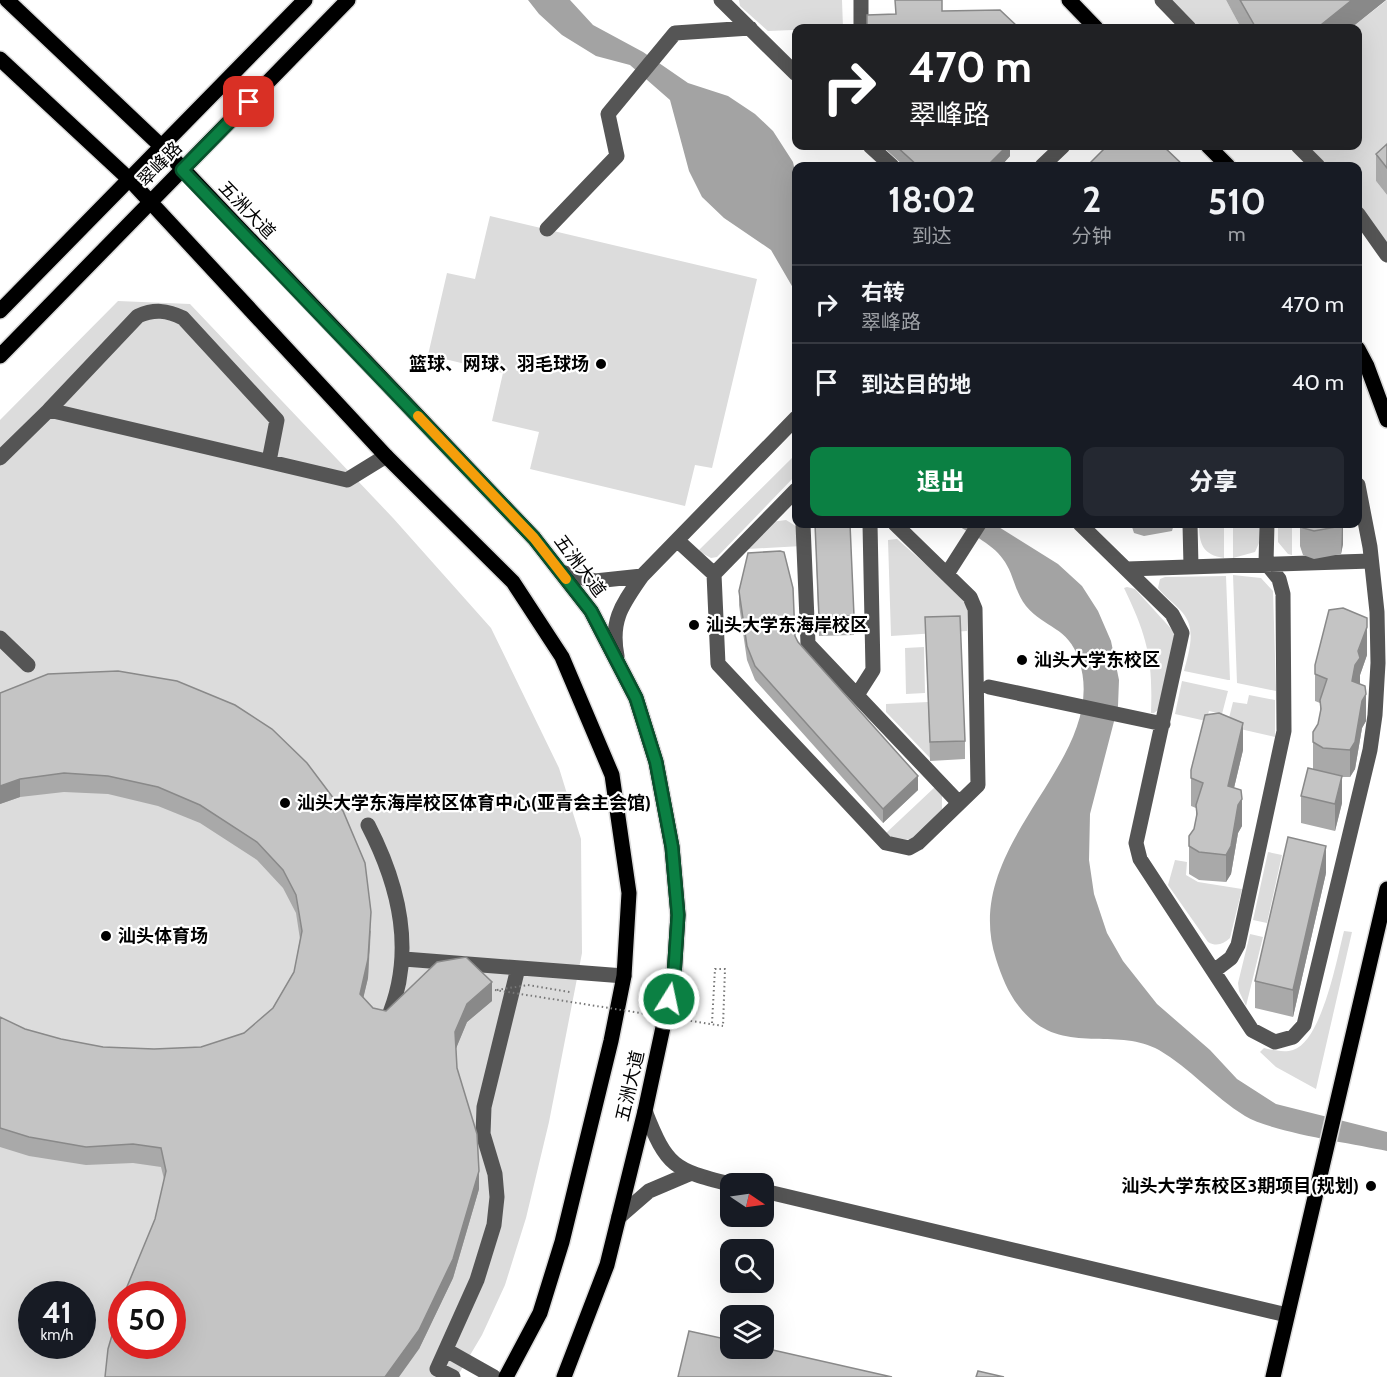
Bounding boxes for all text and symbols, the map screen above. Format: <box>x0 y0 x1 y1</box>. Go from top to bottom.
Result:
text: 470 m <box>909 41 1032 93</box>
icon: right <box>810 48 888 126</box>
pin <box>223 76 274 127</box>
icon: arrive <box>232 85 265 118</box>
text: 翠峰路 <box>909 98 990 131</box>
street label: 翠峰路 <box>133 137 187 191</box>
street label: 五洲大道 <box>214 176 280 244</box>
text: 18:02 <box>888 177 976 221</box>
text: 2 <box>1082 177 1101 221</box>
text: 510 <box>1208 179 1266 223</box>
text: m <box>1228 222 1246 246</box>
text: 到达 <box>912 224 952 248</box>
text: 分钟 <box>1072 224 1112 248</box>
text: 右转 <box>861 279 905 306</box>
icon: right <box>810 288 843 321</box>
text: 470 m <box>1281 291 1344 318</box>
text: 翠峰路 <box>861 310 921 334</box>
place label: 篮球、网球、羽毛球场 <box>409 353 589 375</box>
marker: 篮球、网球、羽毛球场 <box>594 357 608 371</box>
icon: arrive <box>810 366 843 399</box>
text: 40 m <box>1292 369 1344 396</box>
text: 到达目的地 <box>861 371 971 398</box>
button: 退出 <box>810 447 1071 516</box>
button: 分享 <box>1083 447 1344 516</box>
street label: 五洲大道 <box>550 531 610 601</box>
place label: 汕头大学东海岸校区 <box>706 614 868 636</box>
marker: 汕头大学东海岸校区 <box>687 618 701 632</box>
place label: 汕头大学东校区 <box>1034 649 1160 671</box>
marker: 汕头大学东校区 <box>1015 653 1029 667</box>
place label: 汕头大学东海岸校区体育中心(亚青会主会馆) <box>297 792 651 814</box>
marker: 汕头大学东海岸校区体育中心(亚青会主会馆) <box>278 796 292 810</box>
place label: 汕头体育场 <box>118 925 208 947</box>
marker: 汕头体育场 <box>99 929 113 943</box>
position arrow <box>637 967 701 1031</box>
street label: 五洲大道 <box>611 1048 649 1124</box>
north arrow <box>720 1173 774 1227</box>
map controls <box>720 1173 774 1359</box>
place label: 汕头大学东校区3期项目(规划) <box>1121 1175 1359 1197</box>
marker: 汕头大学东校区3期项目(规划) <box>1364 1179 1378 1193</box>
button: search <box>720 1239 774 1293</box>
speed limit sign: 50 <box>108 1281 186 1359</box>
text: 41 <box>42 1294 72 1331</box>
button: layers <box>720 1305 774 1359</box>
text: km/h <box>41 1326 73 1344</box>

